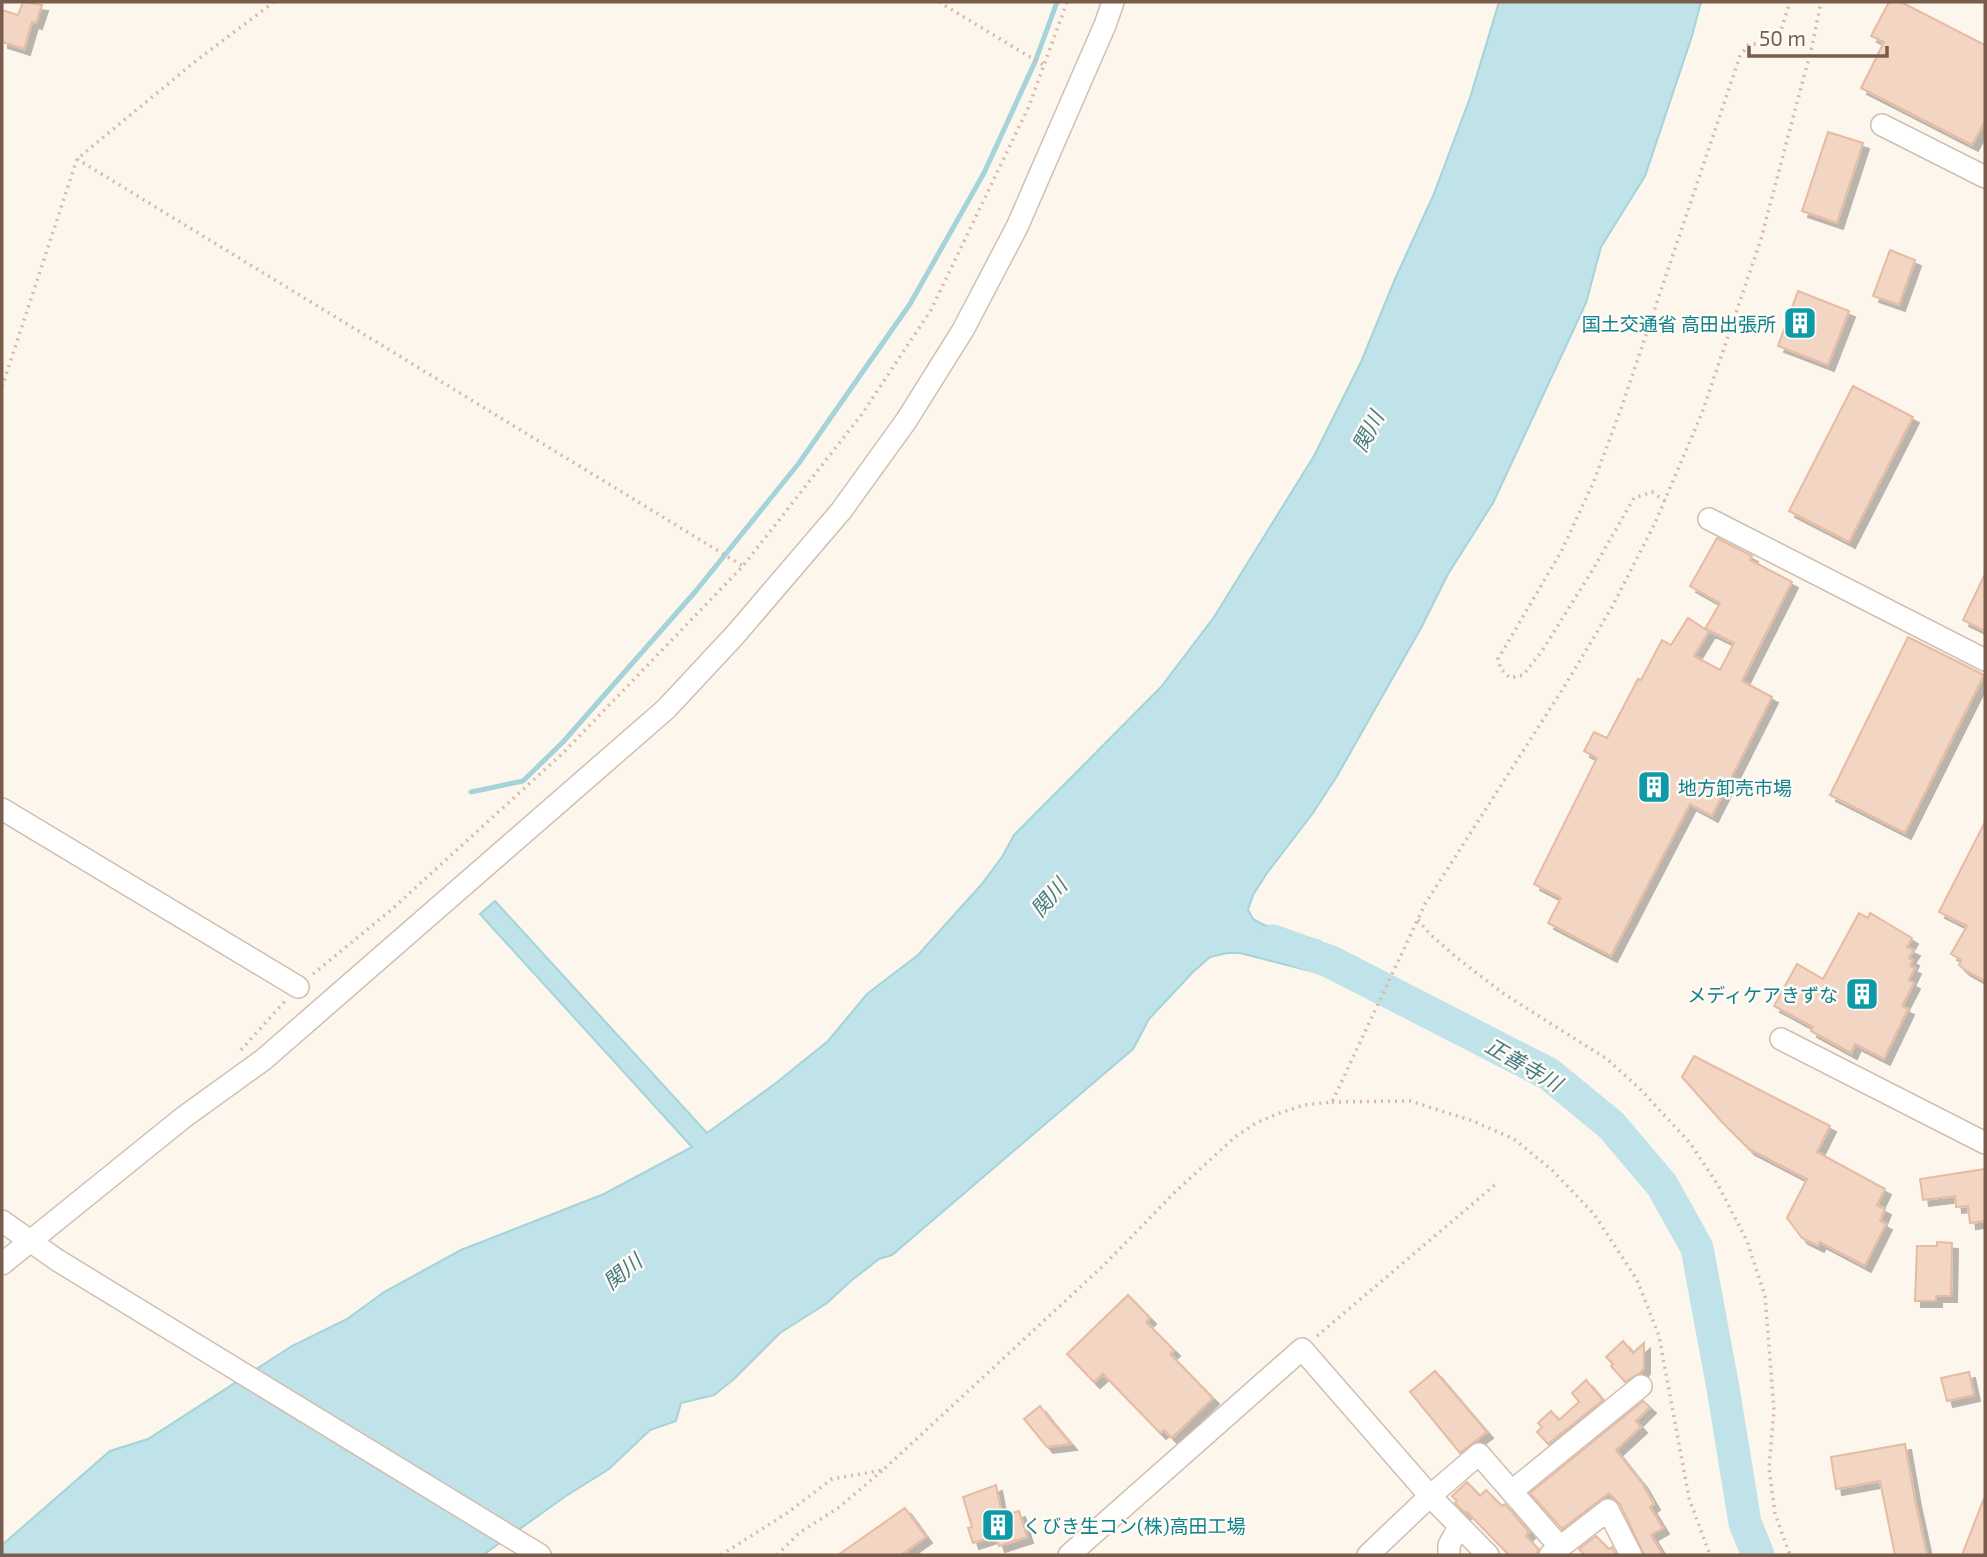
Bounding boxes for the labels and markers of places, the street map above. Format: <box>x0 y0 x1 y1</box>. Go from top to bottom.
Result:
building icon: 国土交通省 高田出張所 <box>1781 304 1819 342</box>
place label: 国土交通省 高田出張所 <box>1582 312 1776 335</box>
building icon: 地方卸売市場 <box>1635 768 1673 806</box>
place label: 地方卸売市場 <box>1678 776 1792 799</box>
building icon: メディケアきずな <box>1843 975 1881 1013</box>
place label: メディケアきずな <box>1687 983 1838 1006</box>
building icon: くびき生コン(株)高田工場 <box>979 1506 1017 1544</box>
place label: くびき生コン(株)高田工場 <box>1023 1514 1246 1537</box>

